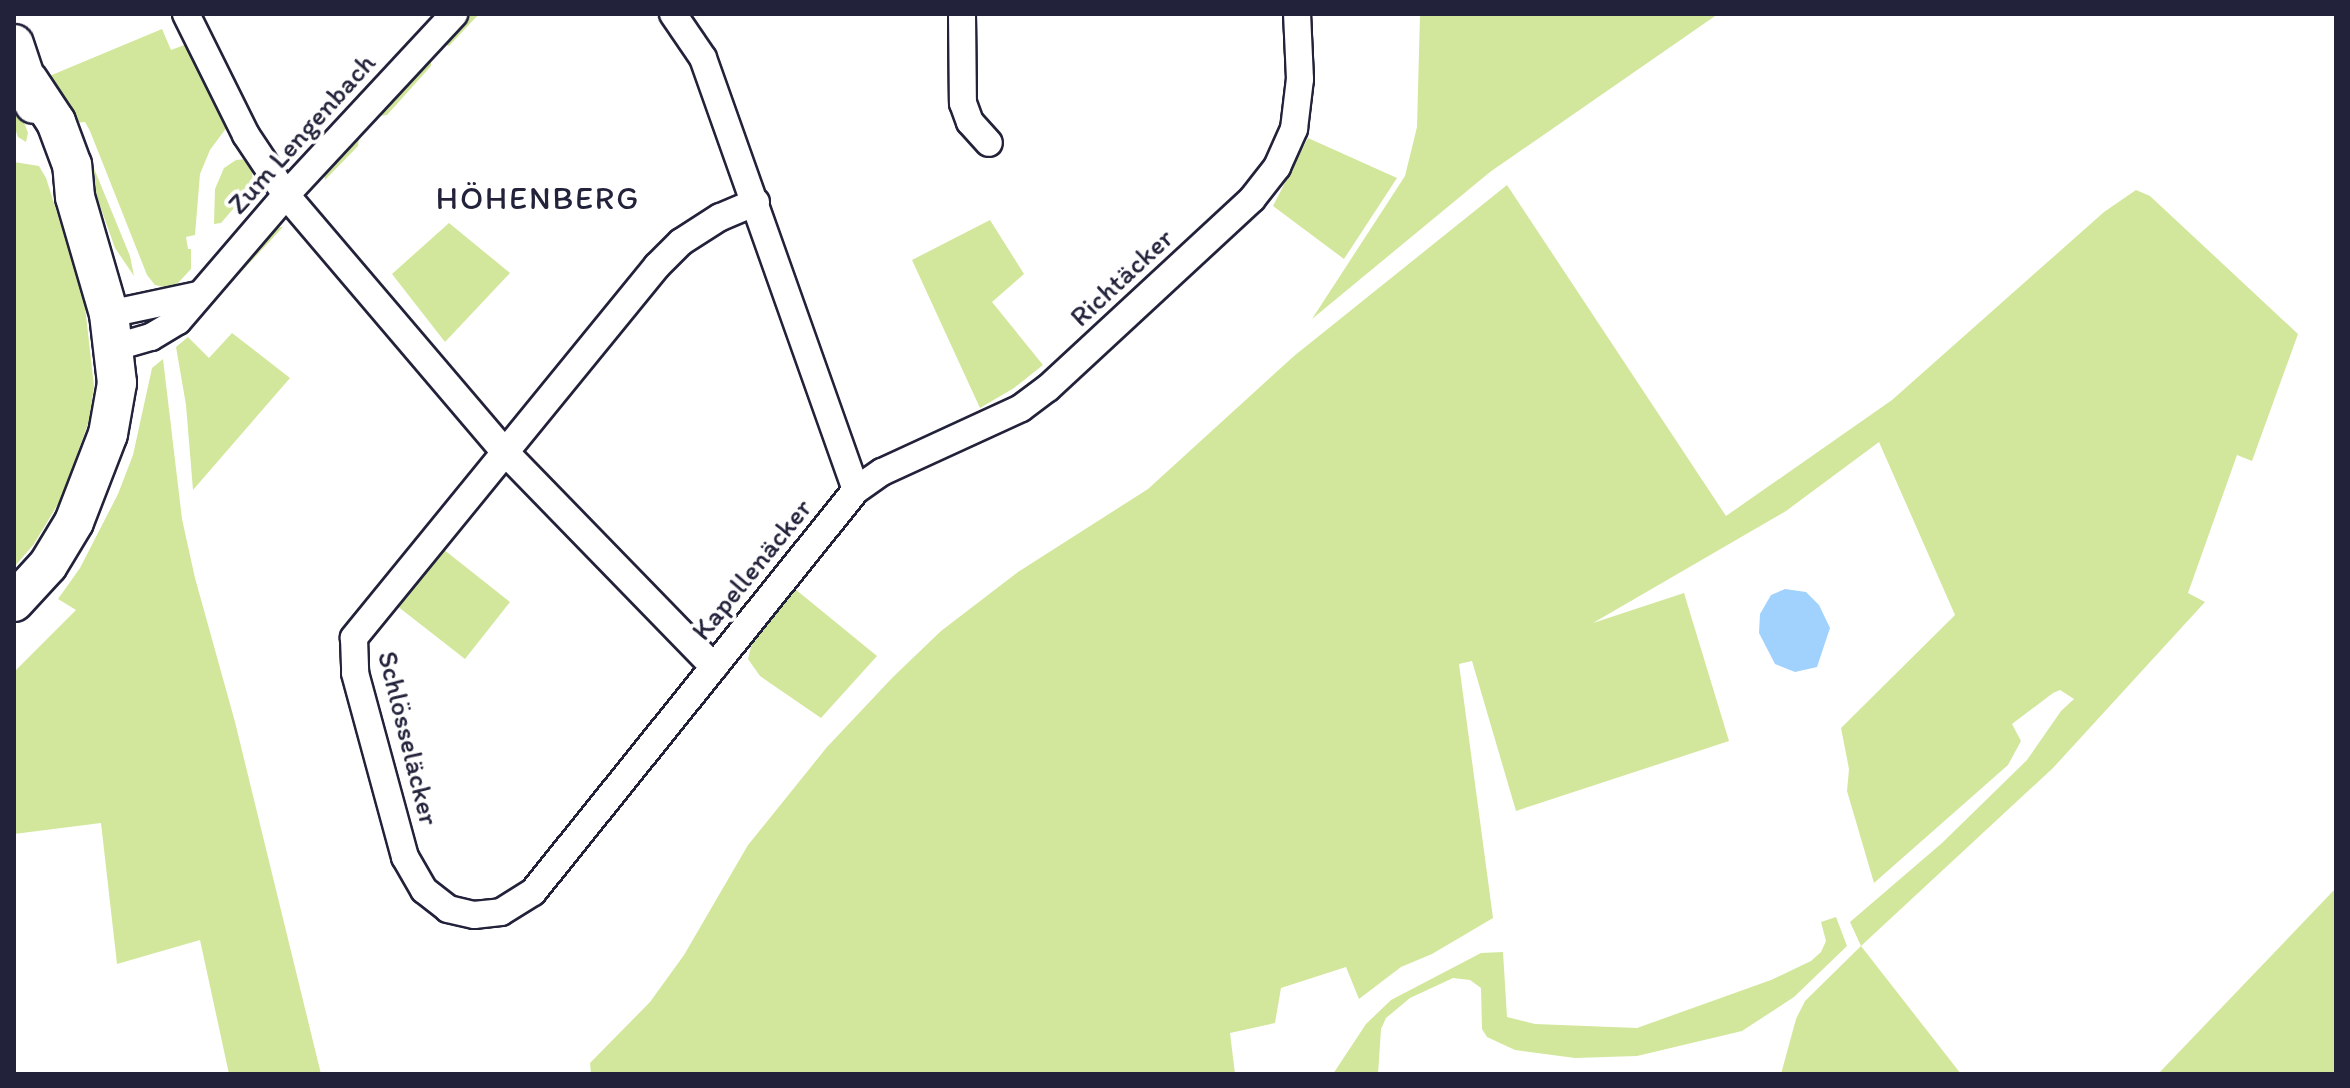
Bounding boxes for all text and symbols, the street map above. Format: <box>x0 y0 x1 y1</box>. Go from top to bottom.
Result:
street label: Zum Lengenbach <box>220 46 382 220</box>
district label: HÖHENBERG <box>435 179 641 217</box>
street label: Richtäcker <box>1063 221 1179 333</box>
street label: Kapellenäcker <box>684 492 818 646</box>
street label: Schlösseläcker <box>371 648 447 828</box>

